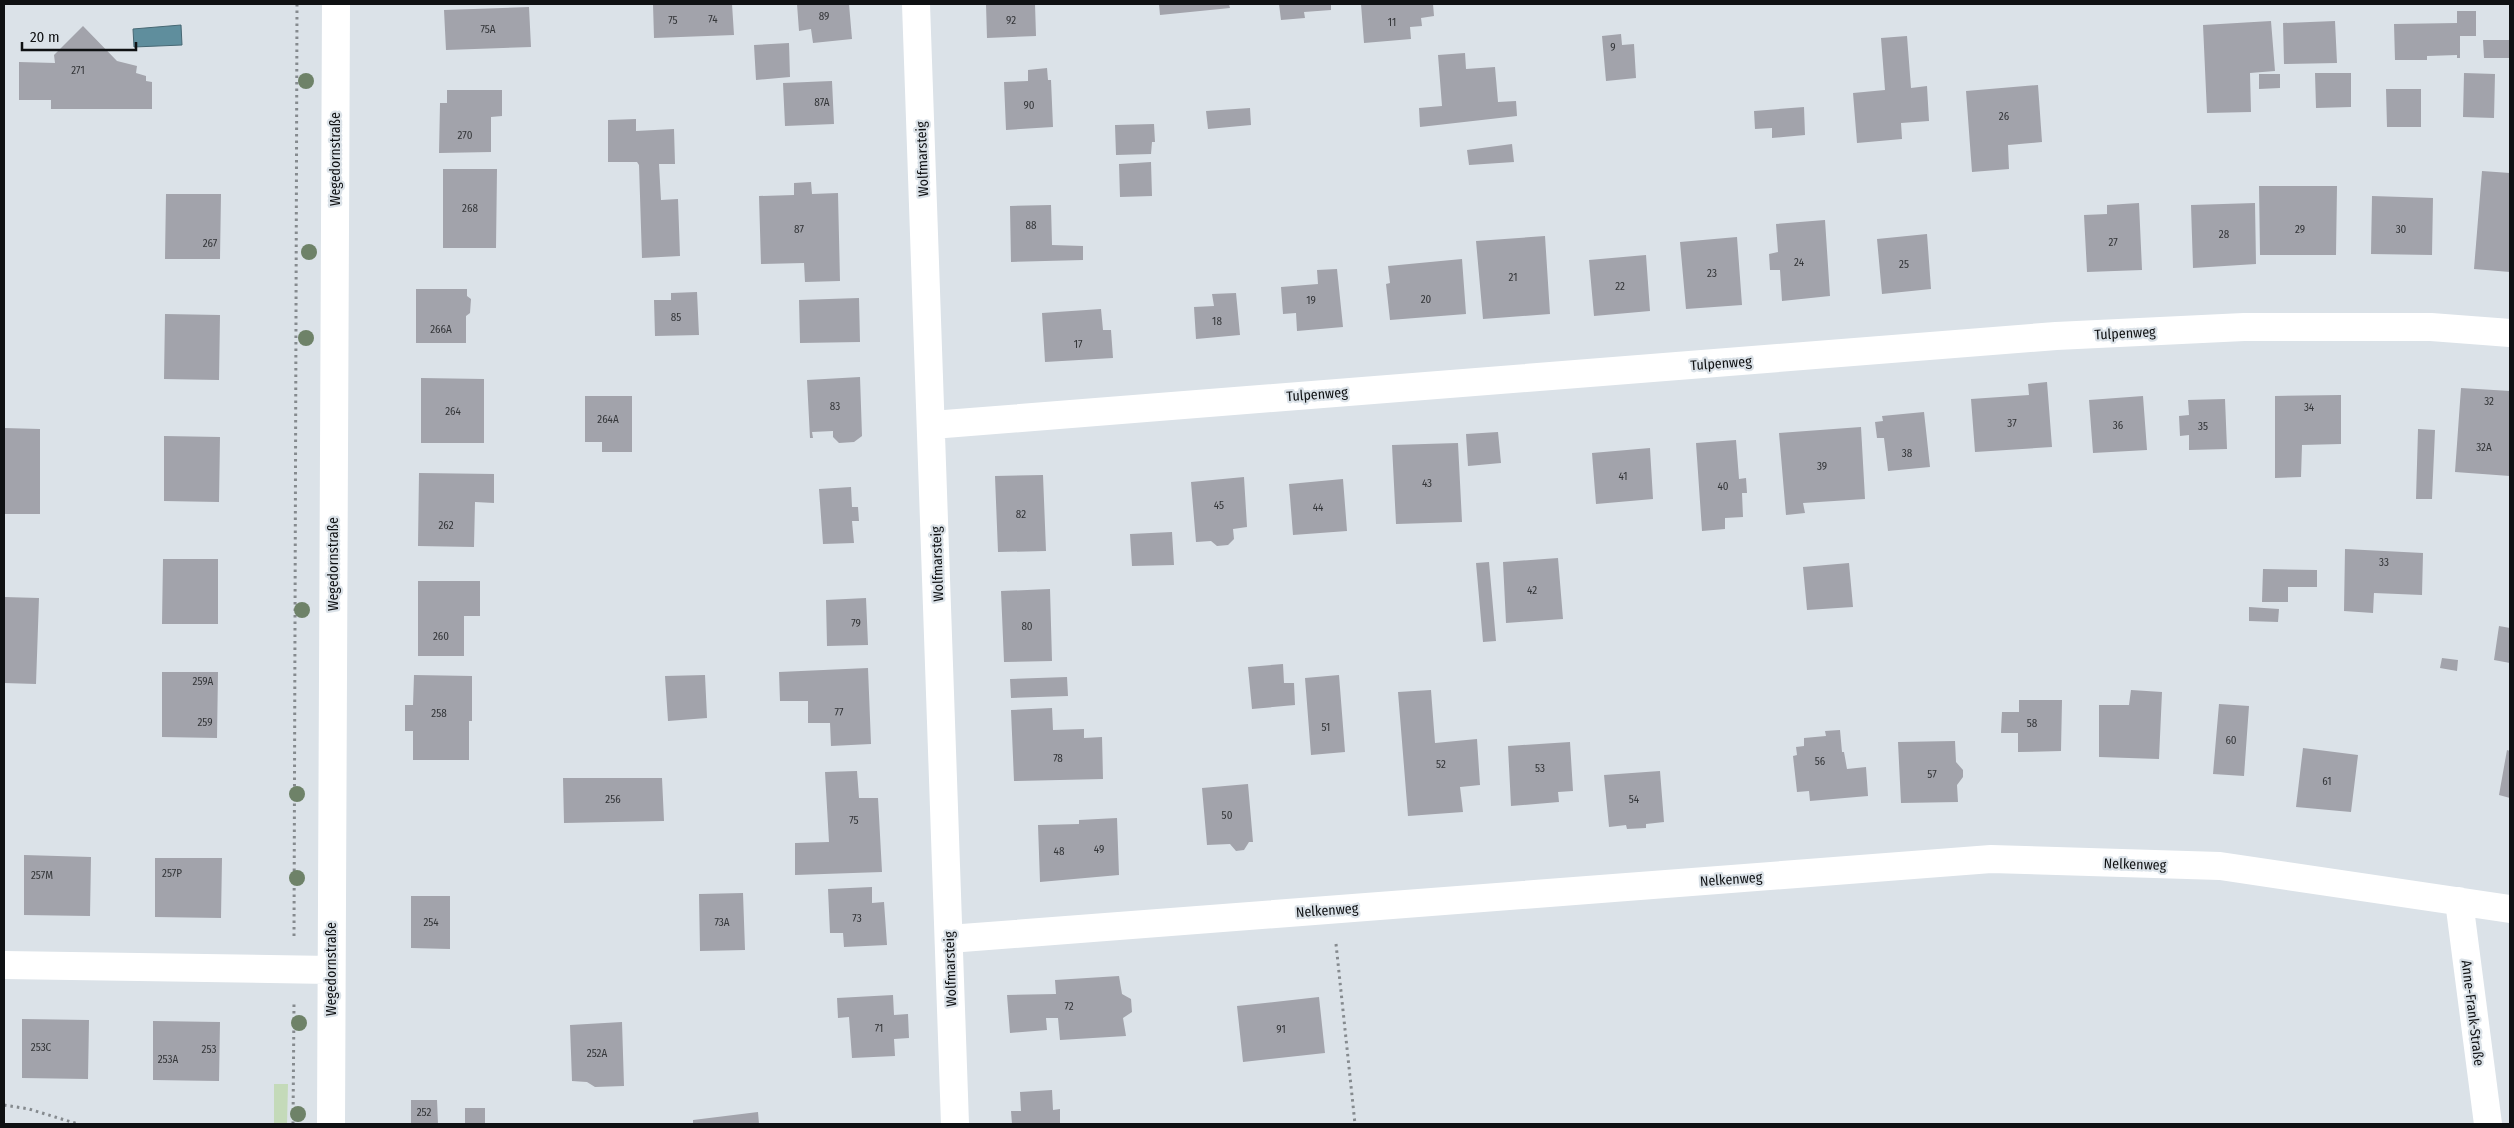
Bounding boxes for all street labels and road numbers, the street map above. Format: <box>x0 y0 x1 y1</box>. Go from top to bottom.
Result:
street label: Wegedornstraße <box>327 112 344 206</box>
street label: Wolfmarsteig <box>913 121 932 197</box>
street label: Tulpenweg <box>2094 323 2157 344</box>
street label: Tulpenweg <box>1690 353 1753 374</box>
street label: Tulpenweg <box>1286 384 1349 405</box>
street label: Wegedornstraße <box>325 517 342 611</box>
street label: Wolfmarsteig <box>928 526 947 602</box>
street label: Nelkenweg <box>2103 855 2167 874</box>
street label: Nelkenweg <box>1699 869 1763 890</box>
street label: Nelkenweg <box>1295 900 1359 921</box>
street label: Wegedornstraße <box>323 922 340 1016</box>
street label: Wolfmarsteig <box>941 931 960 1007</box>
street label: Anne-Frank-Straße <box>2458 959 2487 1067</box>

